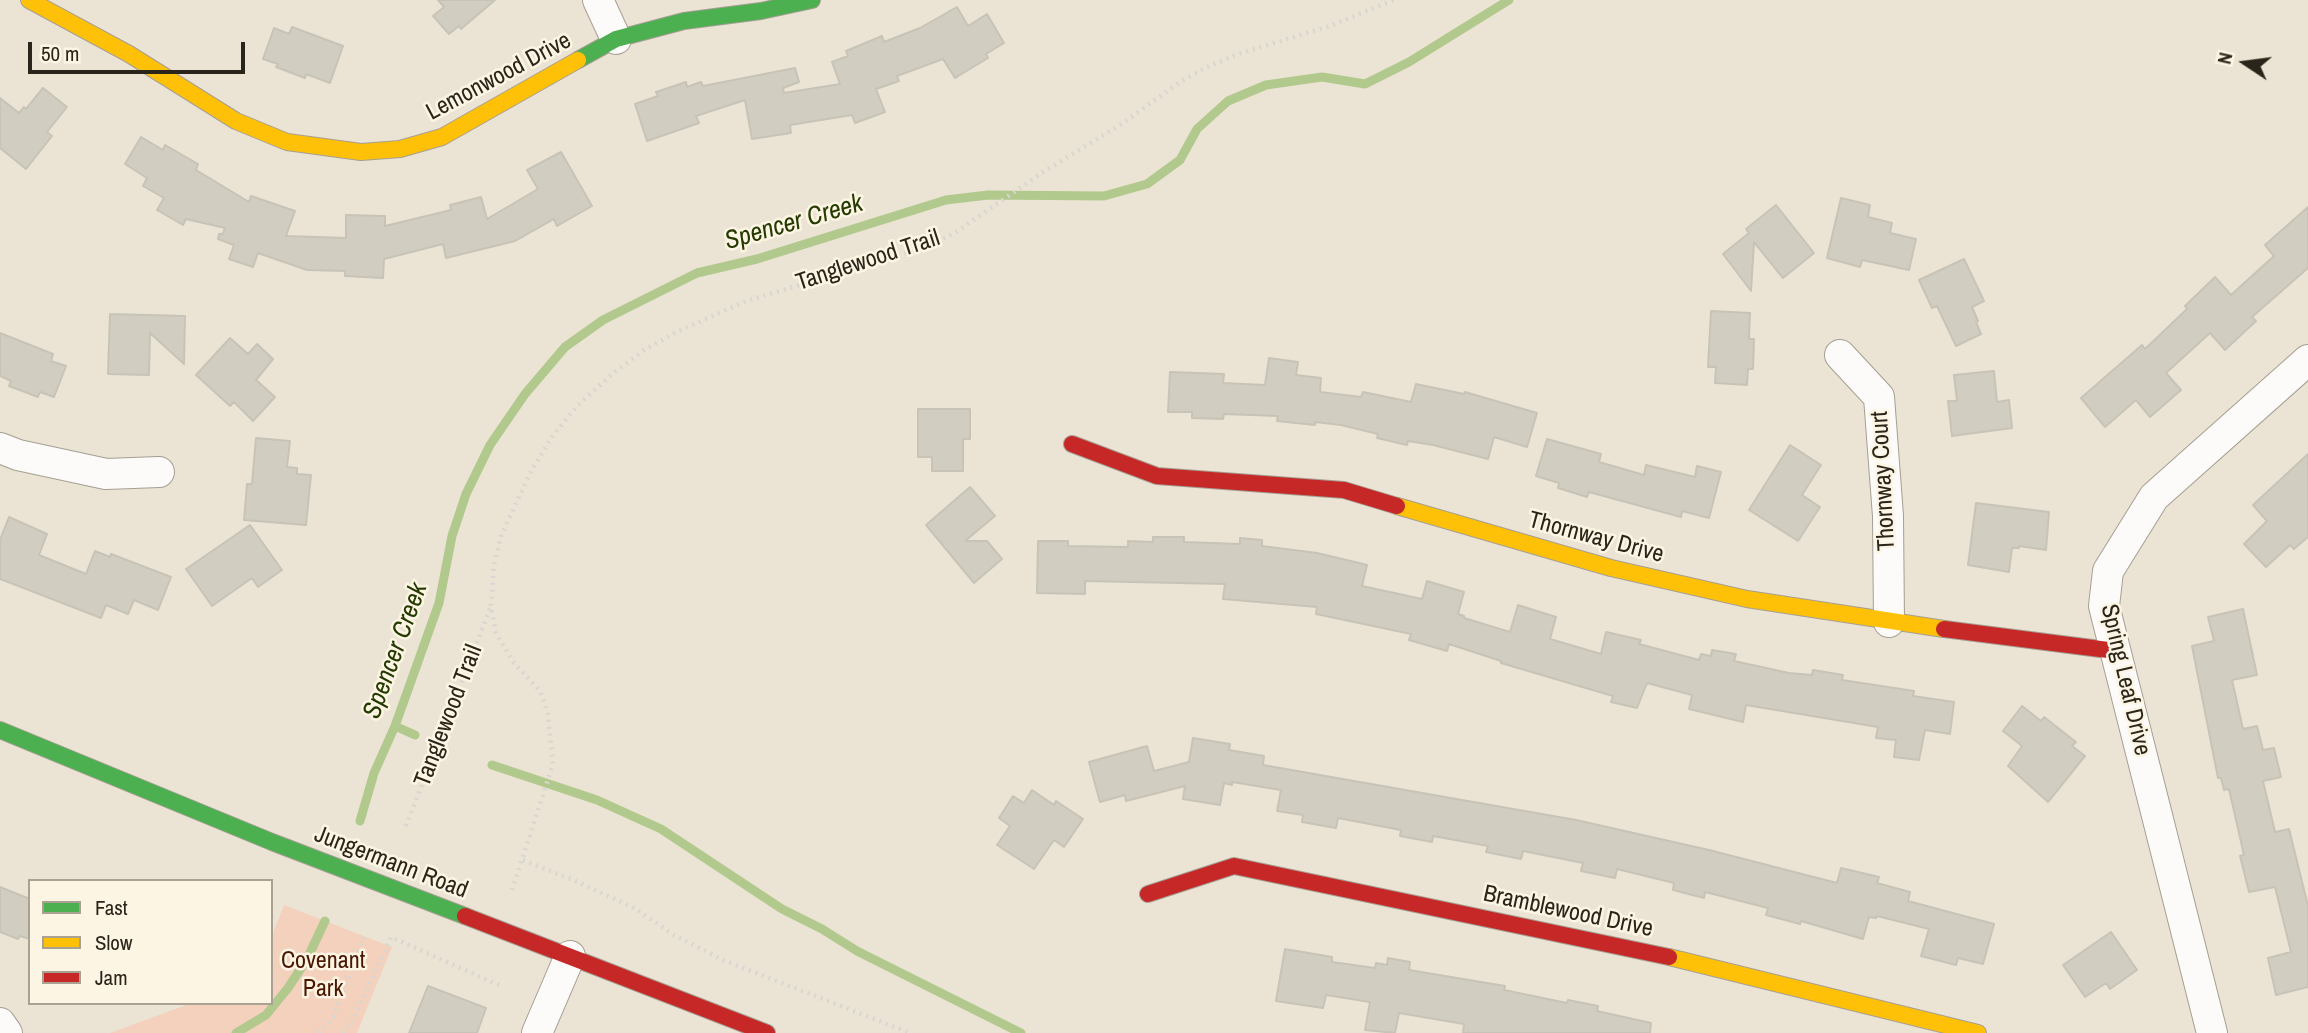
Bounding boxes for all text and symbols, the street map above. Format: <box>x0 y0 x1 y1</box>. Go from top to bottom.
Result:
street label: Lemonwood Drive <box>422 27 576 127</box>
scale bar <box>32 28 248 72</box>
north arrow <box>2210 28 2280 98</box>
text: 50 m <box>41 39 79 68</box>
text: N <box>2211 50 2238 67</box>
water label: Spencer Creek <box>721 188 867 258</box>
street label: Tanglewood Trail <box>792 224 944 298</box>
street label: Thornway Court <box>1866 410 1902 552</box>
street label: Thornway Drive <box>1525 506 1667 570</box>
water label: Spencer Creek <box>357 579 435 723</box>
street label: Spring Leaf Drive <box>2094 602 2156 758</box>
street label: Tanglewood Trail <box>409 641 489 791</box>
street label: Jungermann Road <box>310 821 472 905</box>
legend <box>28 879 273 1005</box>
street label: Bramblewood Drive <box>1480 880 1656 944</box>
text: Fast <box>95 893 128 922</box>
text: Slow <box>95 928 132 957</box>
park label: Covenant Park <box>281 948 365 1004</box>
text: Jam <box>95 963 128 992</box>

